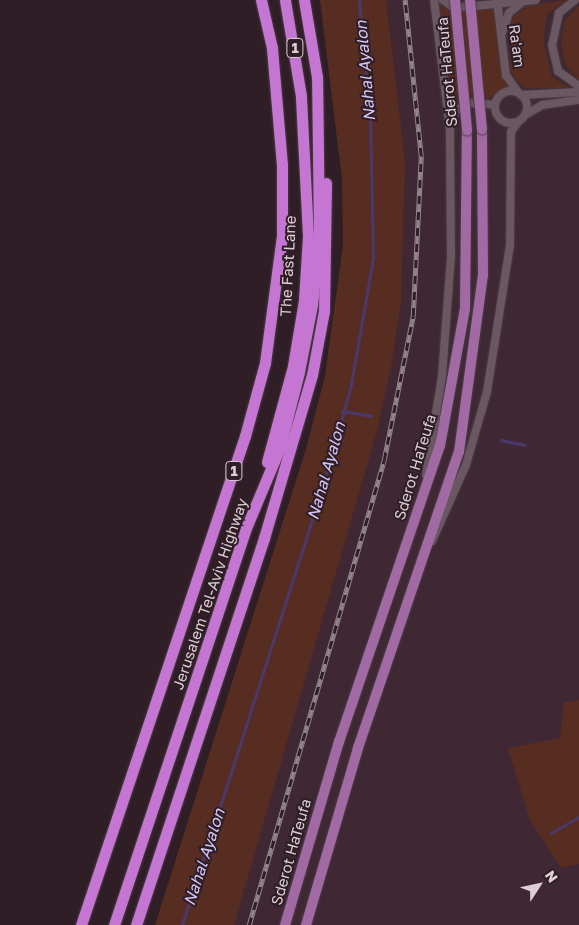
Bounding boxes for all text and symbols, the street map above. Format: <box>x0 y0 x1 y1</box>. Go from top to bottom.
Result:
street label: Sderot HaTeufa <box>433 16 461 128</box>
water label: Nahal Ayalon <box>351 20 379 122</box>
street label: Ra'am <box>505 23 529 69</box>
road number: 1 <box>286 36 304 59</box>
street label: The Fast Lane <box>276 215 300 317</box>
street label: Sderot HaTeufa <box>390 412 440 522</box>
water label: Nahal Ayalon <box>303 420 349 522</box>
road number: 1 <box>225 460 243 482</box>
street label: Jerusalem Tel-Aviv Highway <box>169 496 251 692</box>
street label: Sderot HaTeufa <box>267 797 315 907</box>
water label: Nahal Ayalon <box>179 806 229 908</box>
north arrow <box>514 860 564 910</box>
text: N <box>542 867 562 885</box>

